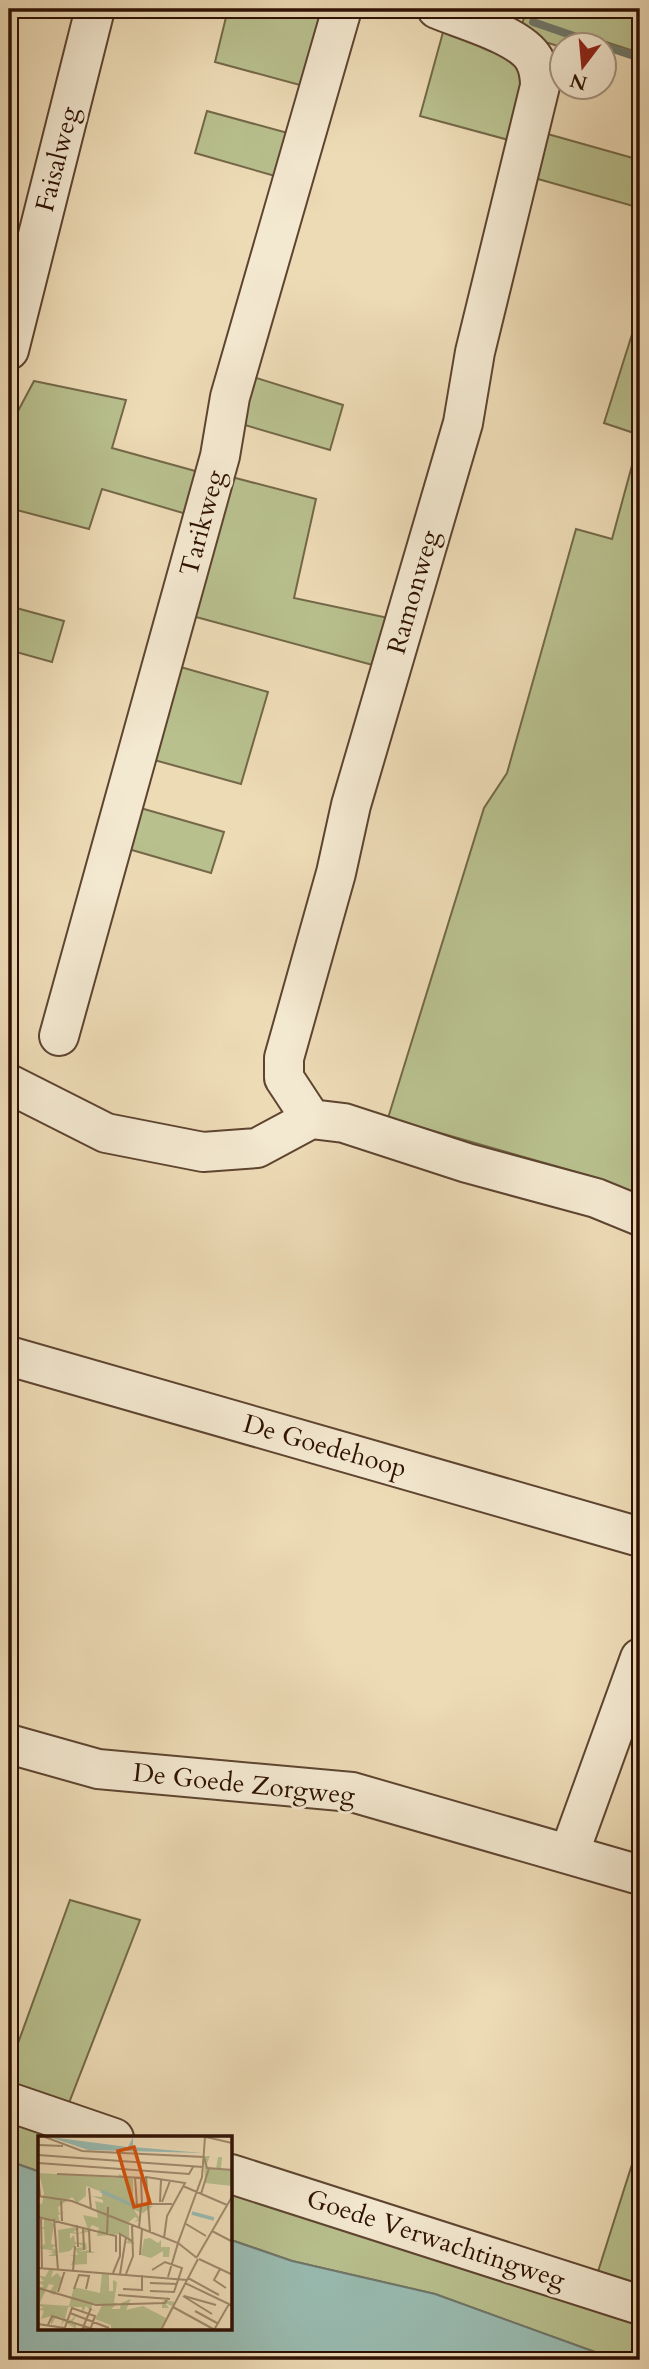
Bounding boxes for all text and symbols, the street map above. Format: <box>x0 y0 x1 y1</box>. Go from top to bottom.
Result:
north arrow <box>548 32 618 102</box>
text: N <box>567 66 590 96</box>
street label: Faisalweg <box>27 102 87 215</box>
street label: Tarikweg <box>171 466 233 580</box>
street label: Ramonweg <box>379 526 447 658</box>
street label: De Goedehoop <box>239 1406 411 1486</box>
street label: De Goede Zorgweg <box>131 1755 357 1813</box>
inset map <box>38 2136 233 2330</box>
street label: Goede Verwachtingweg <box>302 2181 570 2297</box>

